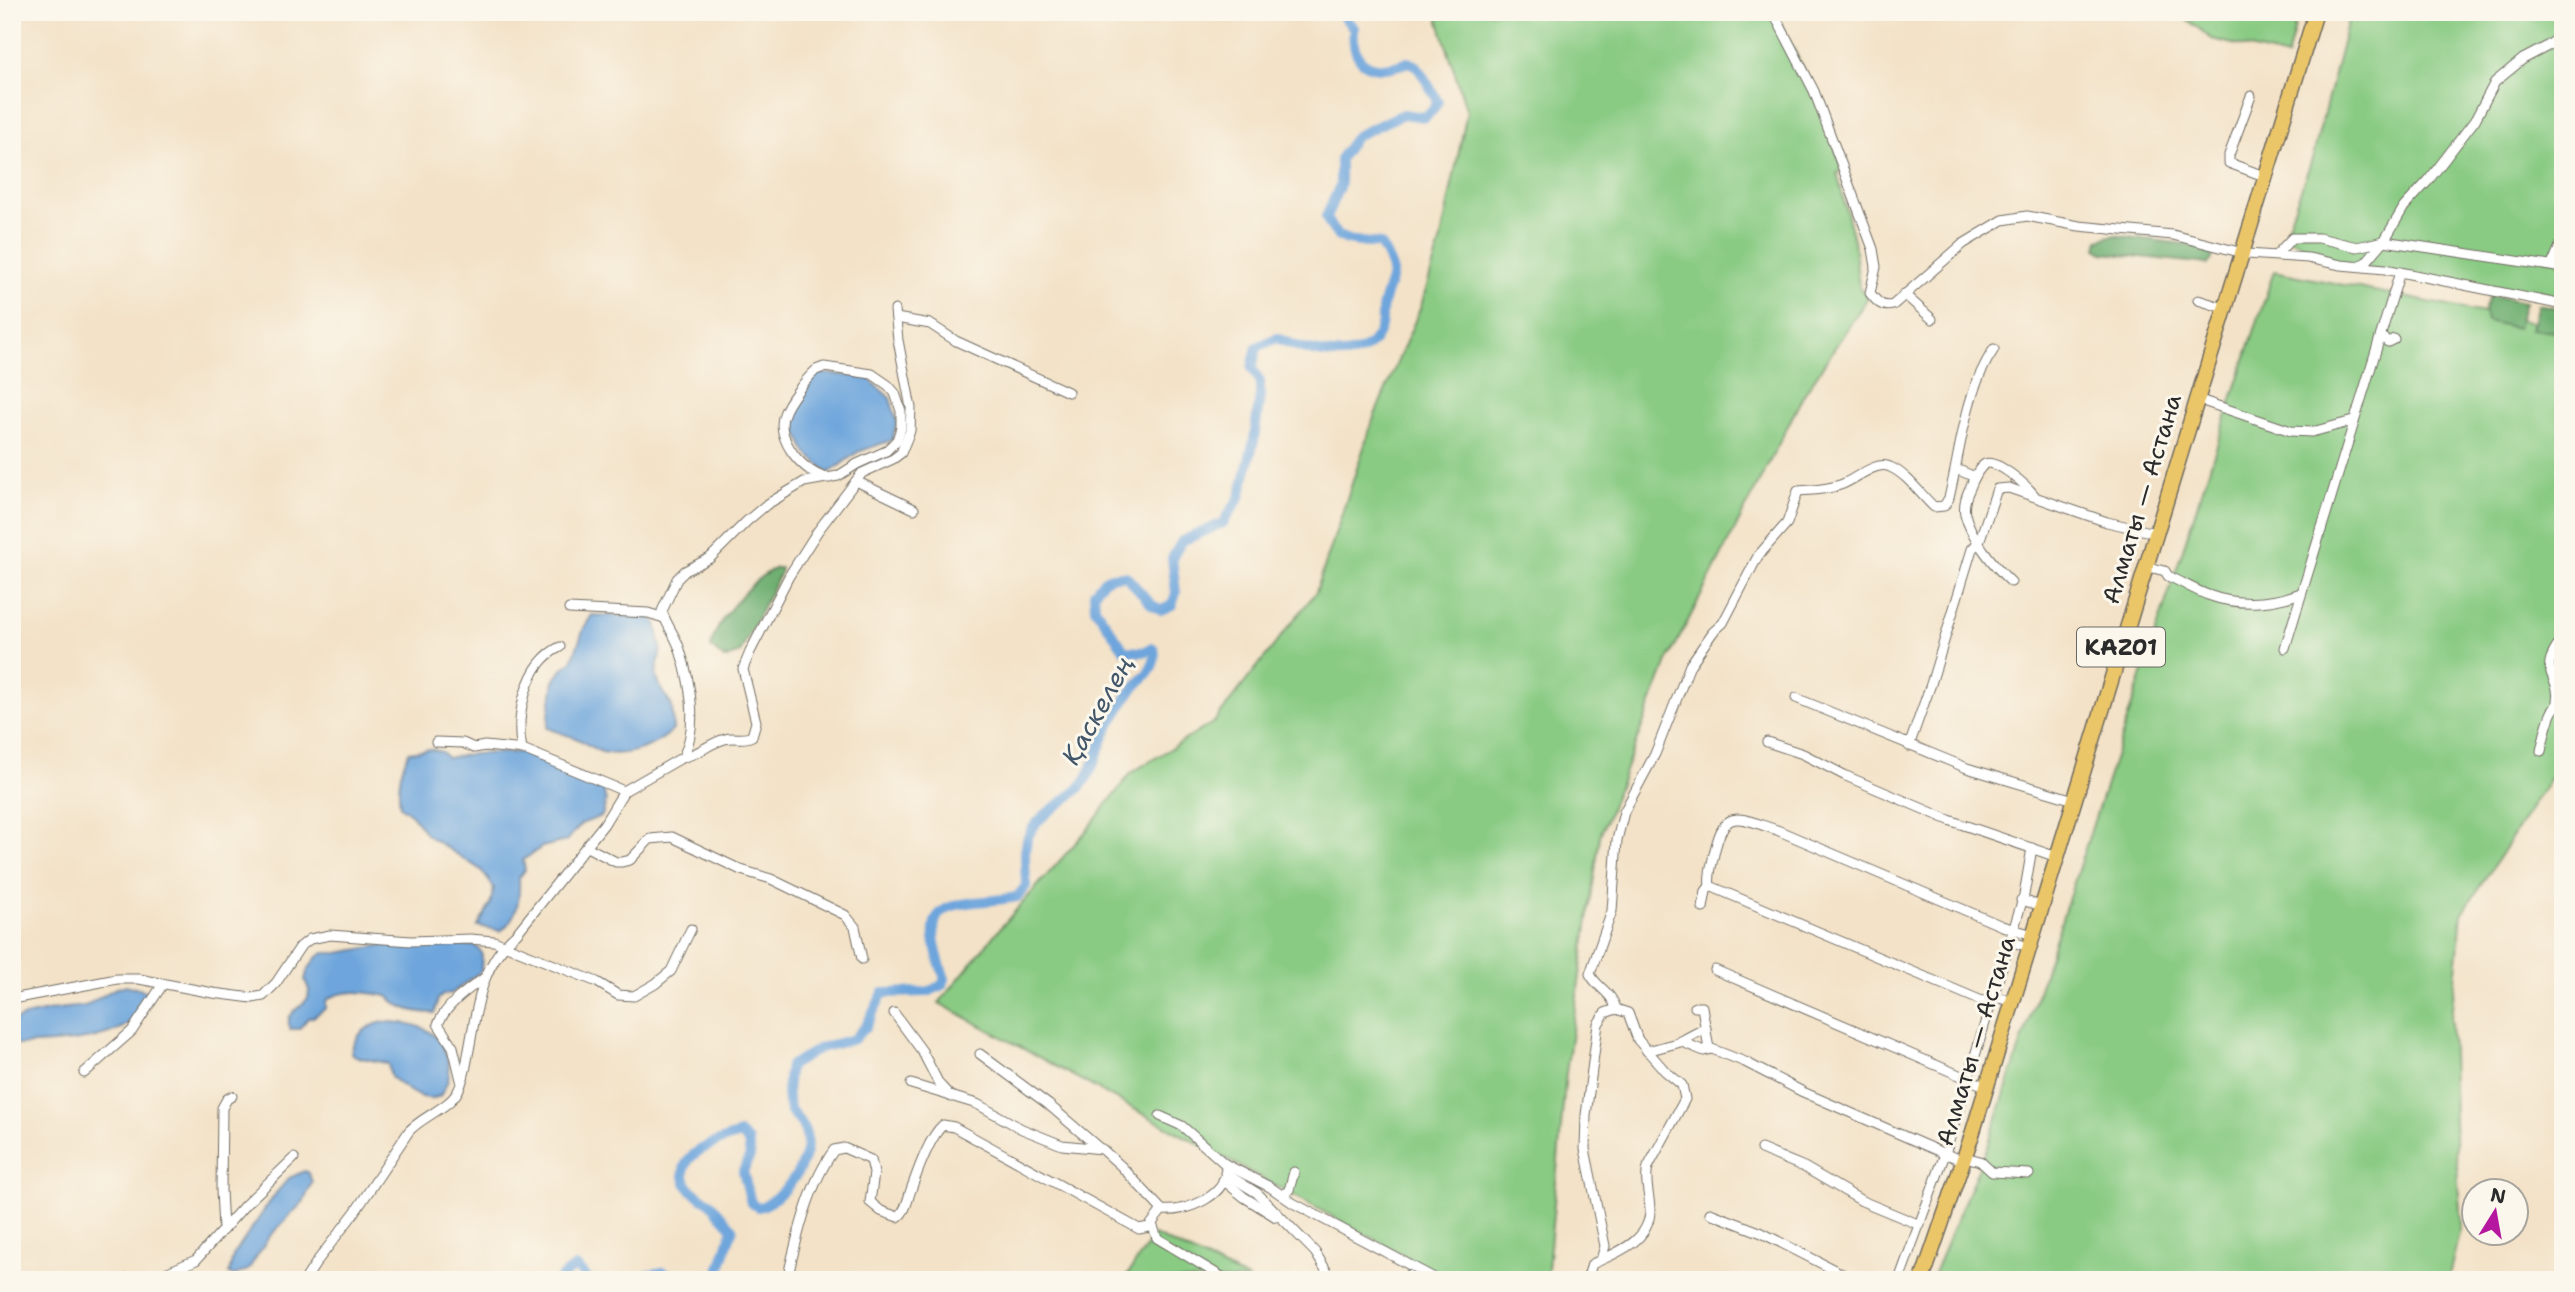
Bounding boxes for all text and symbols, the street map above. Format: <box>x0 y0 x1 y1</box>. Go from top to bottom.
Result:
street label: Алматы — Астана <box>2095 390 2189 608</box>
road number: KАZ01 <box>2077 628 2165 666</box>
water label: Қаскелең <box>1053 649 1141 771</box>
street label: Алматы — Астана <box>1929 932 2023 1150</box>
north arrow <box>2460 1176 2530 1246</box>
text: N <box>2488 1182 2508 1210</box>

